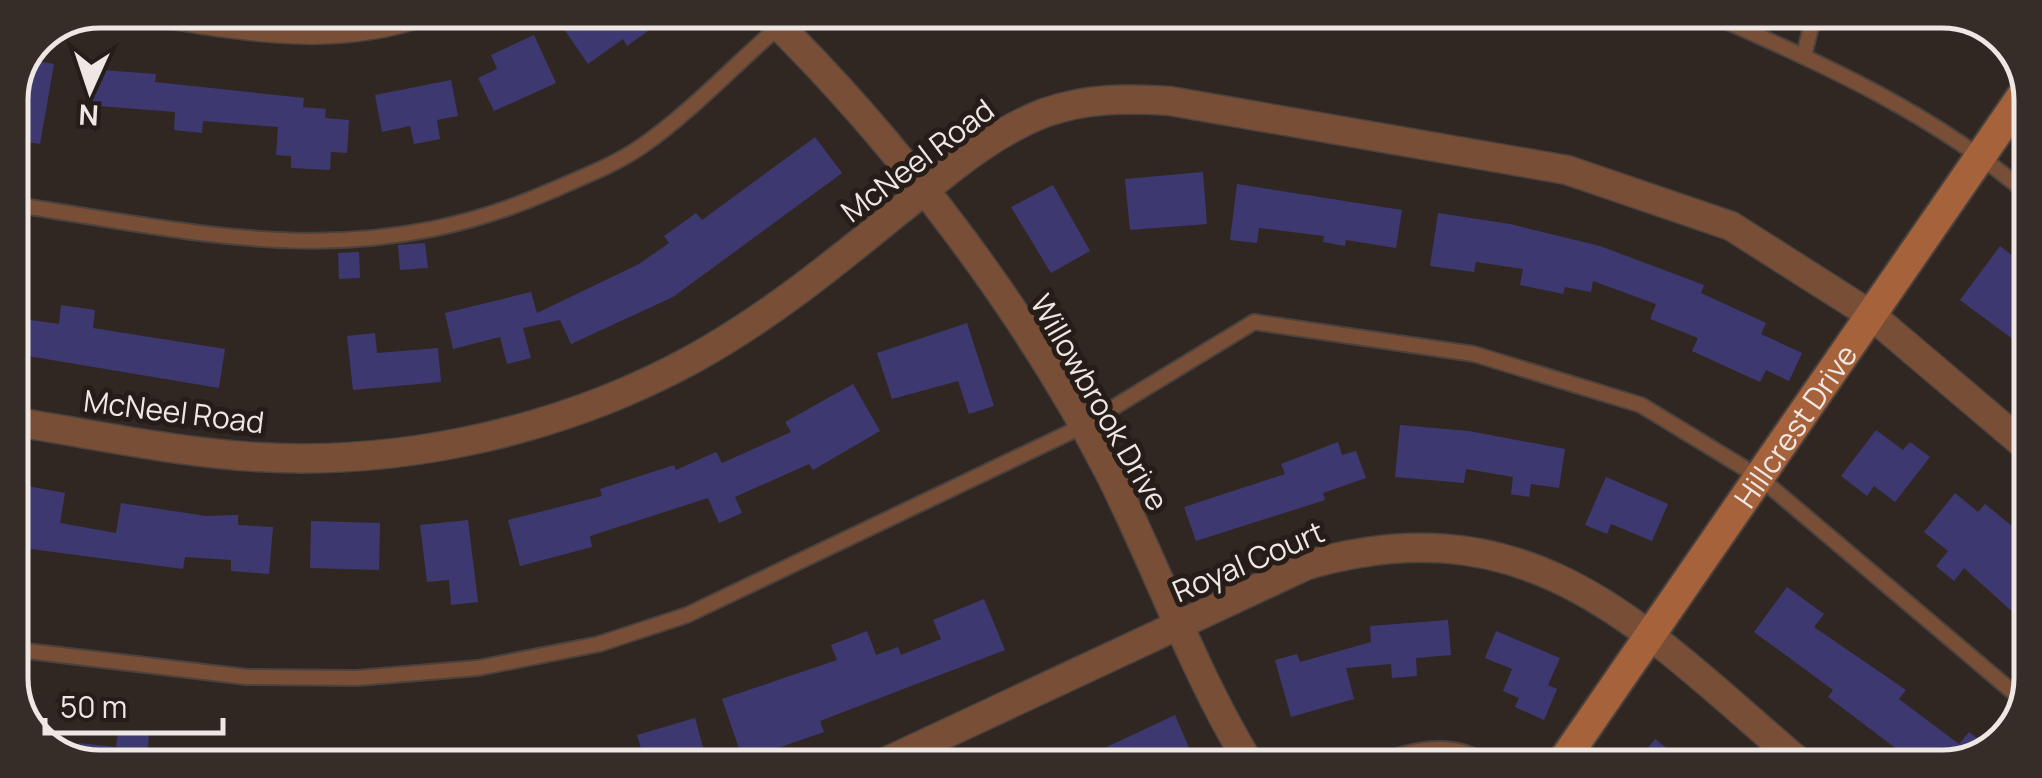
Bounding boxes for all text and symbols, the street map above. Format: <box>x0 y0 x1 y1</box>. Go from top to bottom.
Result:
north arrow <box>40 40 140 140</box>
street label: McNeel Road <box>832 89 1002 231</box>
text: N <box>78 96 100 135</box>
street label: Willowbrook Drive <box>1021 286 1179 518</box>
street label: Hillcrest Drive <box>1724 336 1866 515</box>
street label: McNeel Road <box>81 380 267 442</box>
street label: Royal Court <box>1166 511 1330 611</box>
scale bar <box>45 673 222 735</box>
text: 50 m <box>60 686 127 727</box>

